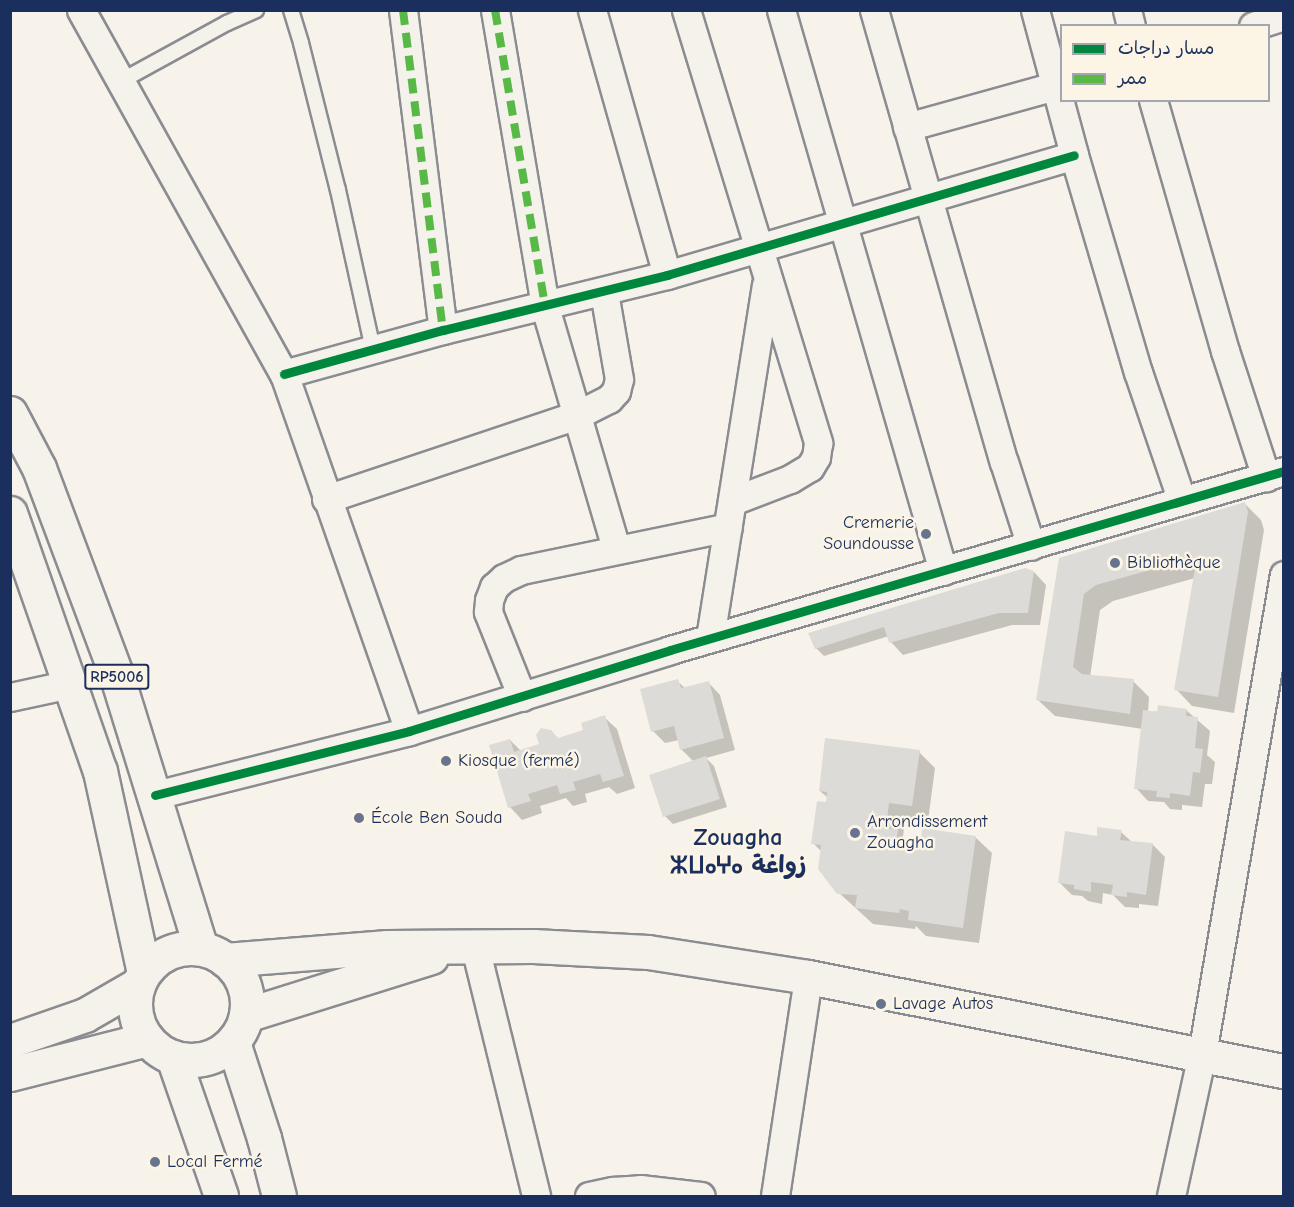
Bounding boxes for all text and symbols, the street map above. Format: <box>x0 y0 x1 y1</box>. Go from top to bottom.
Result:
legend <box>1060 24 1270 102</box>
text: مسار دراجات <box>1118 38 1214 59</box>
text: ممر <box>1118 68 1147 89</box>
place label: Cremerie Soundousse <box>823 513 914 556</box>
marker: Cremerie Soundousse <box>919 527 933 541</box>
place label: Bibliothèque <box>1127 552 1221 574</box>
marker: Bibliothèque <box>1108 556 1122 570</box>
road number: RP5006 <box>84 664 150 690</box>
place label: Kiosque (fermé) <box>458 750 580 772</box>
marker: Kiosque (fermé) <box>439 754 453 768</box>
place label: École Ben Souda <box>371 807 503 829</box>
marker: École Ben Souda <box>352 811 366 825</box>
place label: Arrondissement Zouagha <box>867 812 987 854</box>
district label: Zouagha ⵣⵡⴰⵖⴰ زواغة <box>670 824 806 880</box>
marker: Arrondissement Zouagha <box>848 826 862 840</box>
place label: Lavage Autos <box>893 993 993 1015</box>
marker: Lavage Autos <box>874 997 888 1011</box>
place label: Local Fermé <box>167 1151 263 1173</box>
marker: Local Fermé <box>148 1155 162 1169</box>

